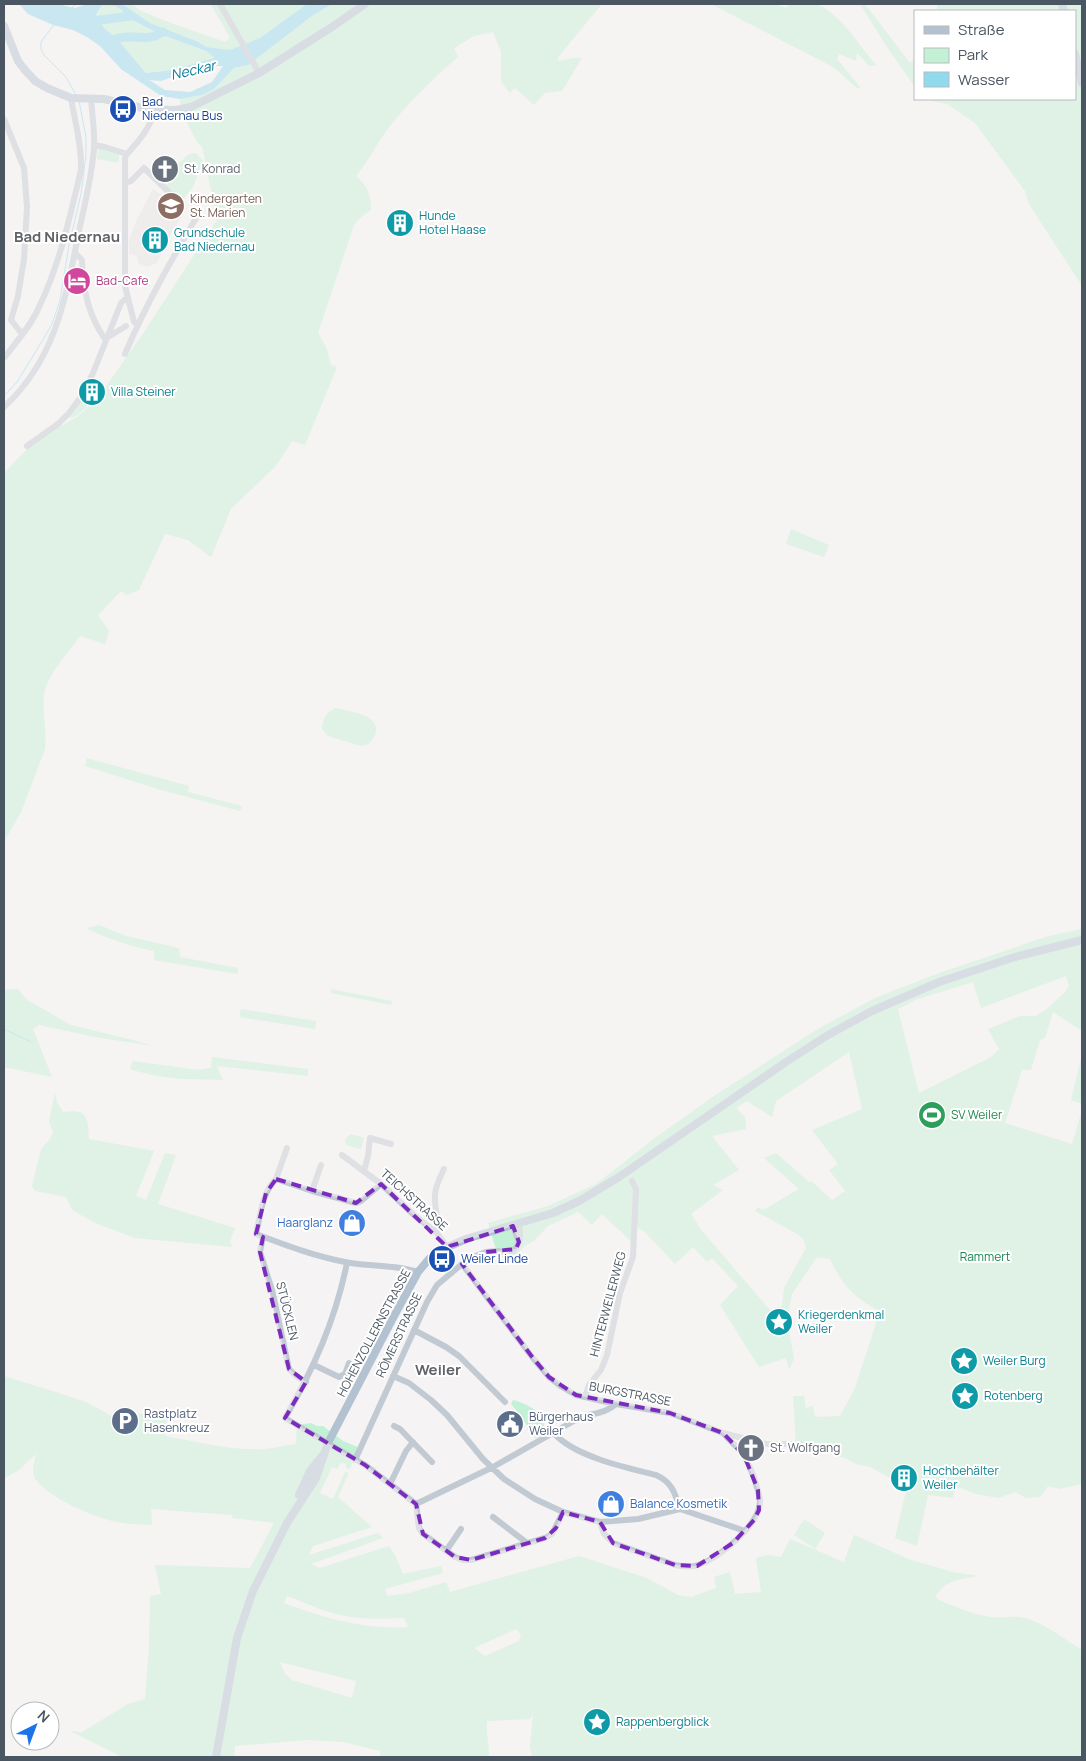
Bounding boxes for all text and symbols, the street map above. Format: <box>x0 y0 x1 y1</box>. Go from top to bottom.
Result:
legend <box>914 10 1076 100</box>
text: Straße <box>958 19 1005 40</box>
text: Park <box>958 44 988 65</box>
water label: Neckar <box>169 55 219 84</box>
text: Wasser <box>958 69 1010 90</box>
place label: Bad Niedernau Bus <box>142 93 223 124</box>
bus stop icon: Bad Niedernau Bus <box>108 94 138 124</box>
church icon: St. Konrad <box>150 154 180 184</box>
place label: St. Konrad <box>184 160 240 177</box>
place label: Kindergarten St. Marien <box>190 190 262 221</box>
school or university icon: Kindergarten St. Marien <box>156 191 186 221</box>
place label: Hunde Hotel Haase <box>419 207 486 238</box>
building icon: Hunde Hotel Haase <box>385 208 415 238</box>
place label: Grundschule Bad Niedernau <box>174 224 255 255</box>
building icon: Grundschule Bad Niedernau <box>140 225 170 255</box>
district label: Bad Niedernau <box>14 226 120 247</box>
hotel icon: Bad-Cafe <box>62 266 92 296</box>
place label: Bad-Cafe <box>96 272 148 289</box>
building icon: Villa Steiner <box>77 377 107 407</box>
place label: Villa Steiner <box>111 383 176 400</box>
sports icon: SV Weiler <box>917 1100 947 1130</box>
place label: SV Weiler <box>951 1106 1003 1123</box>
street label: TEICHSTRASSE <box>377 1165 452 1234</box>
shop icon: Haarglanz <box>337 1208 367 1238</box>
place label: Haarglanz <box>277 1214 333 1231</box>
bus stop icon: Weiler Linde <box>427 1244 457 1274</box>
park label: Rammert <box>960 1248 1011 1265</box>
street label: HINTERWEILERWEG <box>585 1249 630 1358</box>
place label: Weiler Linde <box>461 1250 528 1267</box>
street label: HOHENZOLLERNSTRASSE <box>333 1266 415 1400</box>
street label: STÜCKLEN <box>272 1280 303 1342</box>
street label: RÖMERSTRASSE <box>371 1289 426 1380</box>
place label: Kriegerdenkmal Weiler <box>798 1306 884 1337</box>
place icon: Kriegerdenkmal Weiler <box>764 1307 794 1337</box>
place icon: Weiler Burg <box>949 1346 979 1376</box>
place label: Weiler Burg <box>983 1352 1046 1369</box>
district label: Weiler <box>415 1359 461 1380</box>
street label: BURGSTRASSE <box>588 1377 673 1410</box>
place icon: Rotenberg <box>950 1381 980 1411</box>
place label: Rotenberg <box>984 1387 1043 1404</box>
place label: Rastplatz Hasenkreuz <box>144 1405 210 1436</box>
parking icon: Rastplatz Hasenkreuz <box>110 1406 140 1436</box>
place label: Bürgerhaus Weiler <box>529 1408 593 1439</box>
public building icon: Bürgerhaus Weiler <box>495 1409 525 1439</box>
church icon: St. Wolfgang <box>736 1433 766 1463</box>
place label: St. Wolfgang <box>770 1439 840 1456</box>
place label: Hochbehälter Weiler <box>923 1462 999 1493</box>
building icon: Hochbehälter Weiler <box>889 1463 919 1493</box>
shop icon: Balance Kosmetik <box>596 1489 626 1519</box>
place label: Balance Kosmetik <box>630 1495 728 1512</box>
north arrow <box>10 1701 60 1751</box>
text: N <box>34 1706 54 1726</box>
place icon: Rappenbergblick <box>582 1707 612 1737</box>
place label: Rappenbergblick <box>616 1713 710 1730</box>

